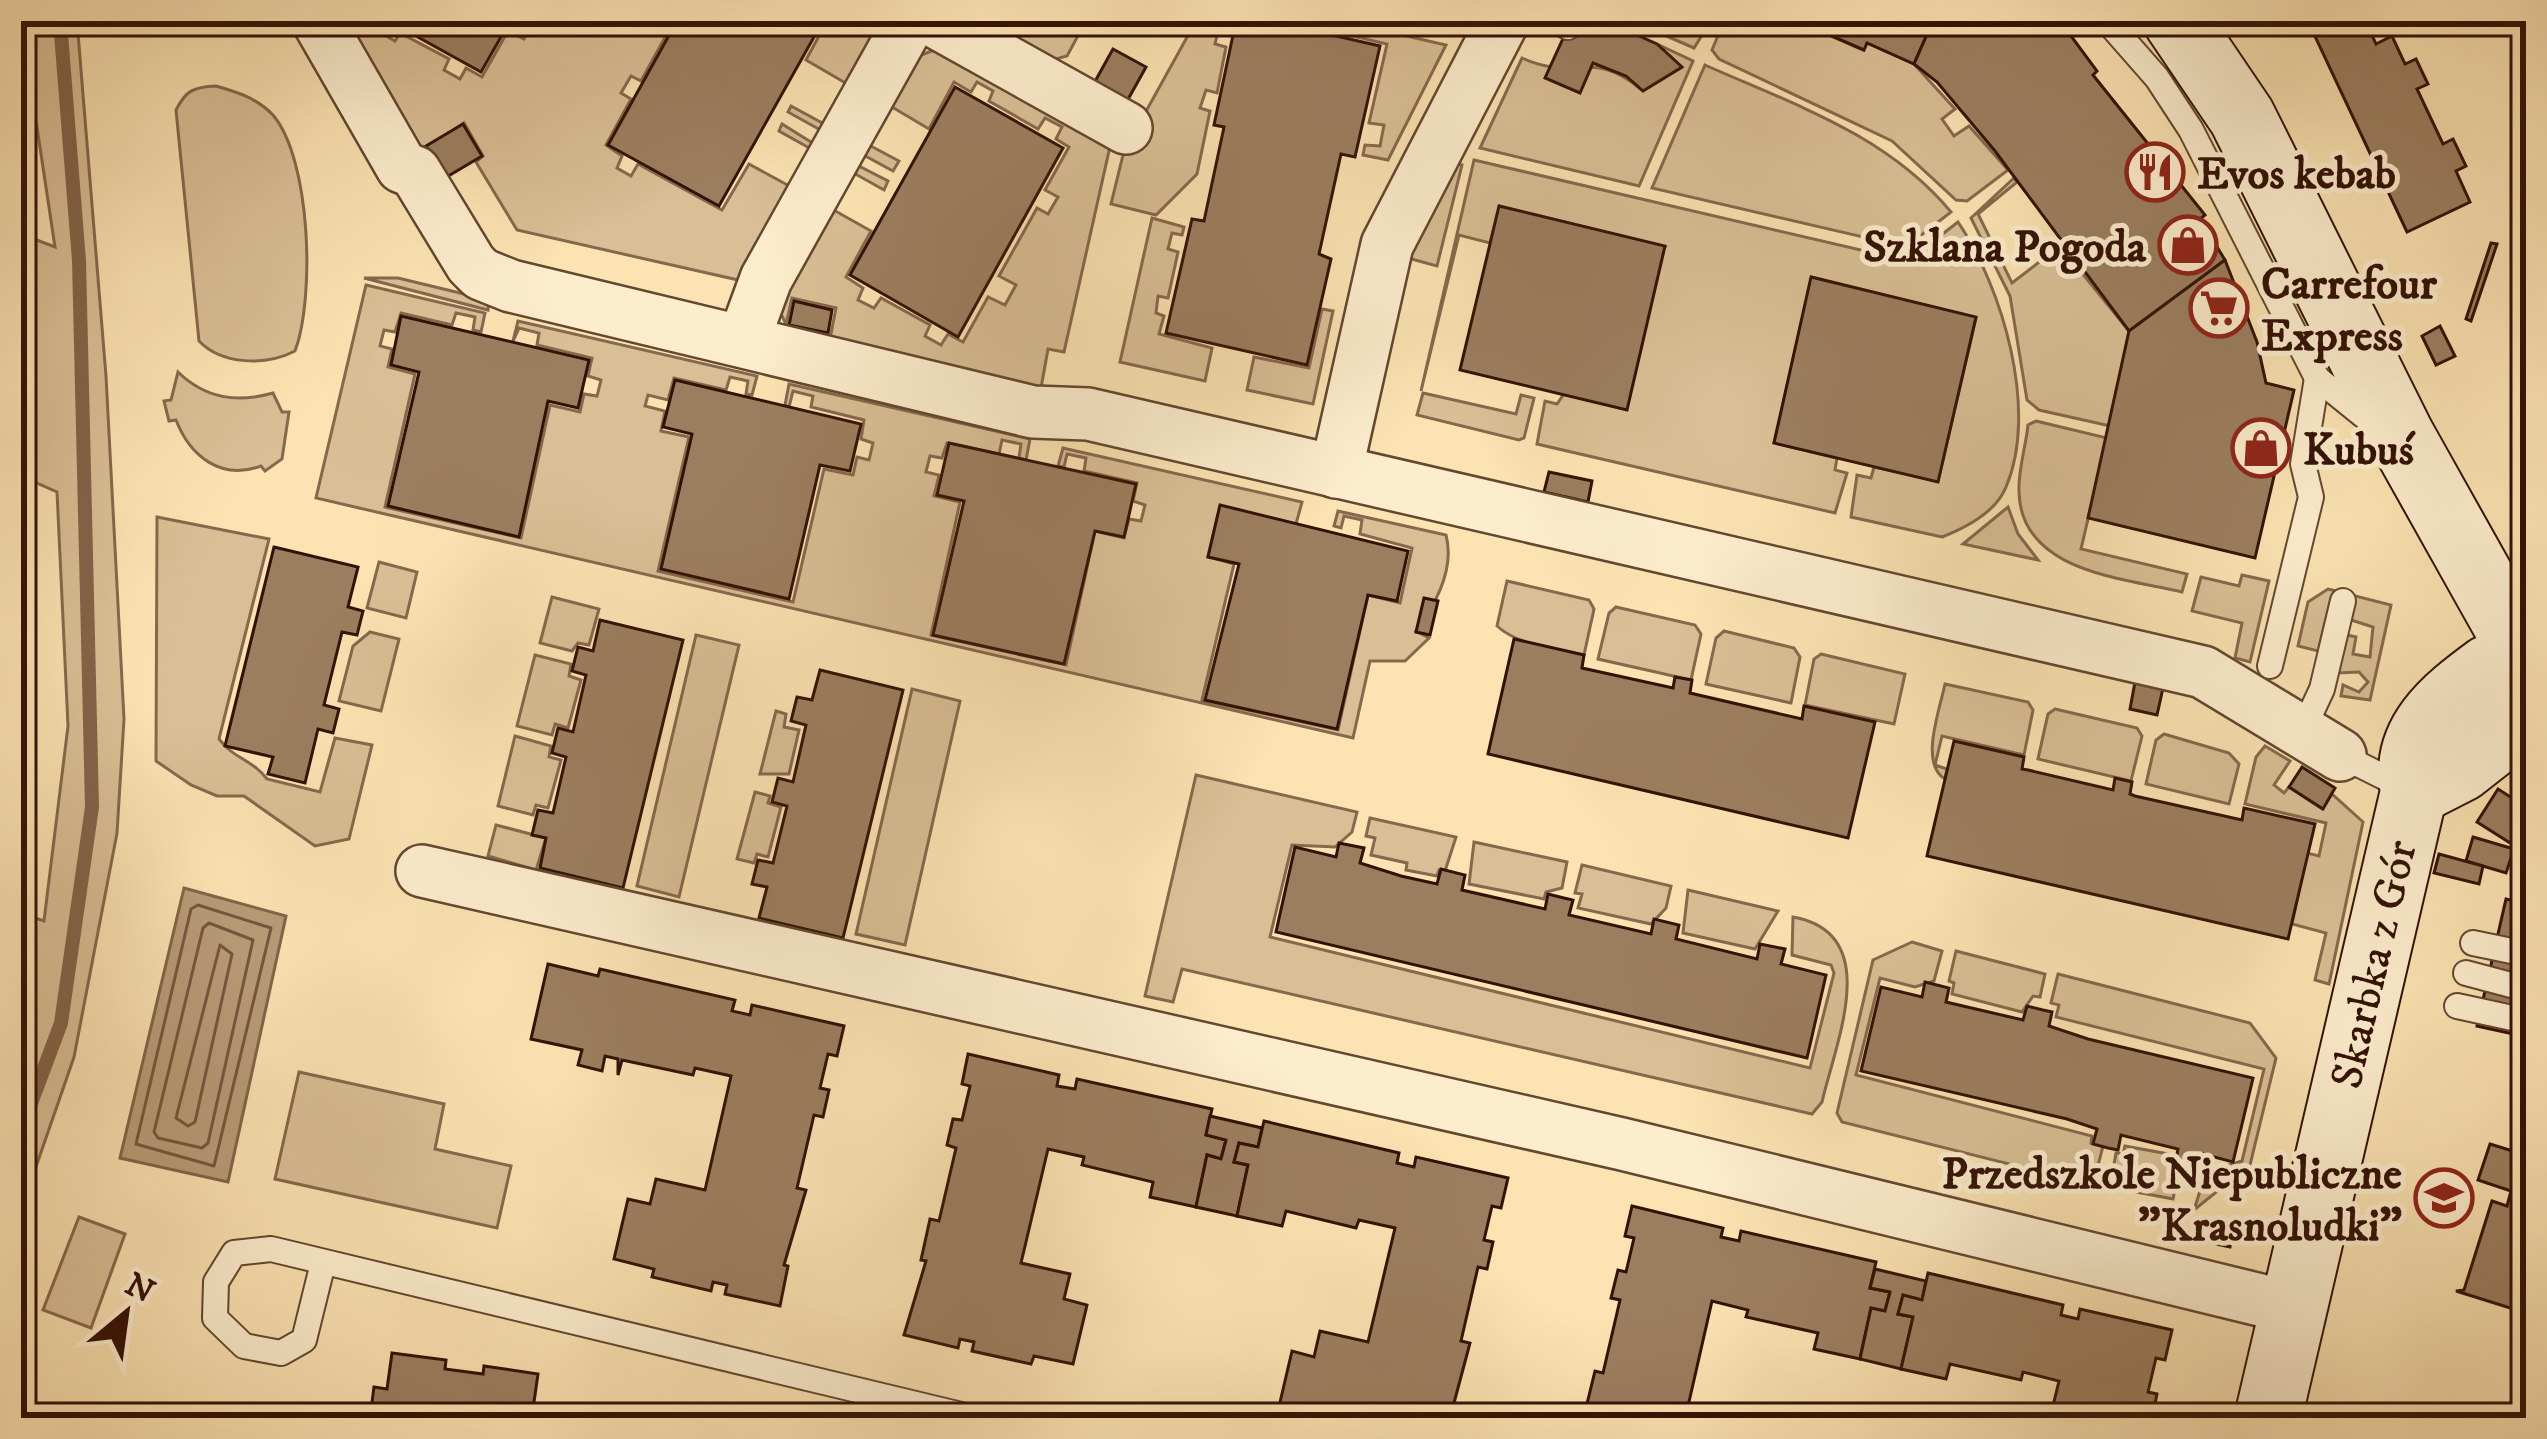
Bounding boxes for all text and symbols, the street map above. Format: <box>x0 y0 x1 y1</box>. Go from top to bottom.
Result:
restaurant icon: Evos kebab <box>2124 141 2186 203</box>
place label: Evos kebab <box>2197 147 2396 203</box>
shop icon: Szklana Pogoda <box>2157 214 2219 276</box>
place label: Szklana Pogoda <box>1863 220 2147 276</box>
place label: Carrefour Express <box>2261 257 2438 365</box>
supermarket icon: Carrefour Express <box>2188 277 2250 339</box>
shop icon: Kubuś <box>2230 417 2292 479</box>
place label: Kubuś <box>2303 423 2416 479</box>
street label: Skarbka z Gór <box>2319 835 2431 1094</box>
place label: Przedszkole Niepubliczne "Krasnoludki" <box>1942 1147 2402 1255</box>
school or university icon: Przedszkole Niepubliczne "Krasnoludki" <box>2413 1167 2475 1229</box>
north arrow <box>66 1253 186 1373</box>
text: N <box>118 1264 161 1313</box>

